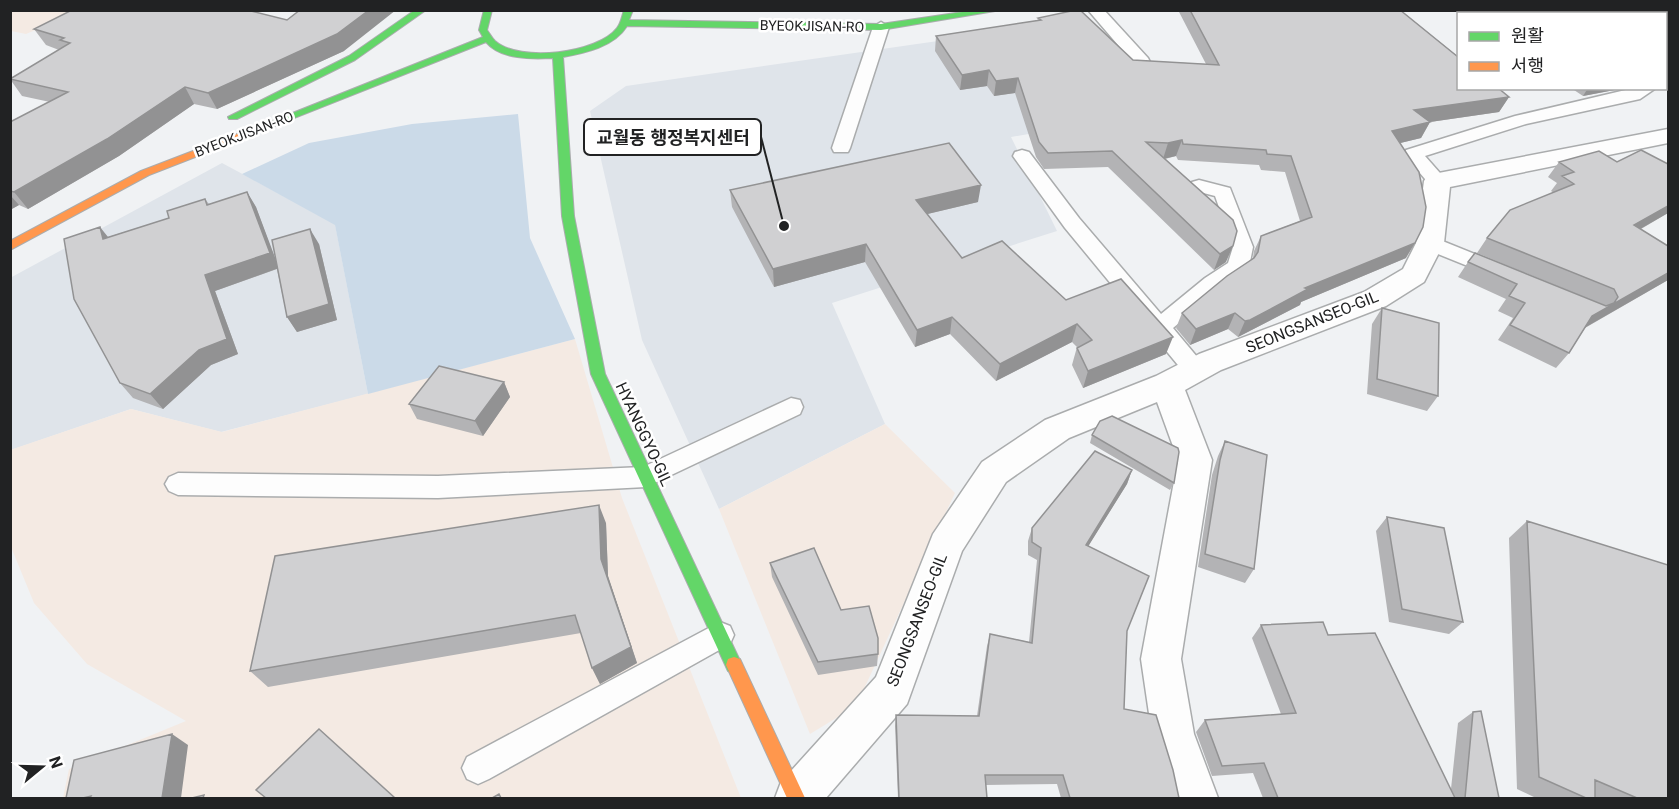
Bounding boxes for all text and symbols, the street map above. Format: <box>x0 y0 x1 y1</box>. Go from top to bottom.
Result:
legend <box>1457 12 1667 90</box>
street label: BYEOKJISAN-RO <box>760 17 864 35</box>
text: 원활 <box>1511 25 1544 46</box>
text: 서행 <box>1511 55 1544 76</box>
street label: BYEOKJISAN-RO <box>192 108 296 160</box>
callout: 교월동 행정복지센터 <box>584 119 761 155</box>
text: 교월동 행정복지센터 <box>596 127 750 148</box>
street label: SEONGSANSEO-GIL <box>1243 287 1381 357</box>
street label: HYANGGYO-GIL <box>612 379 677 489</box>
street label: SEONGSANSEO-GIL <box>883 550 951 689</box>
north arrow <box>12 737 72 797</box>
text: N <box>45 754 67 771</box>

